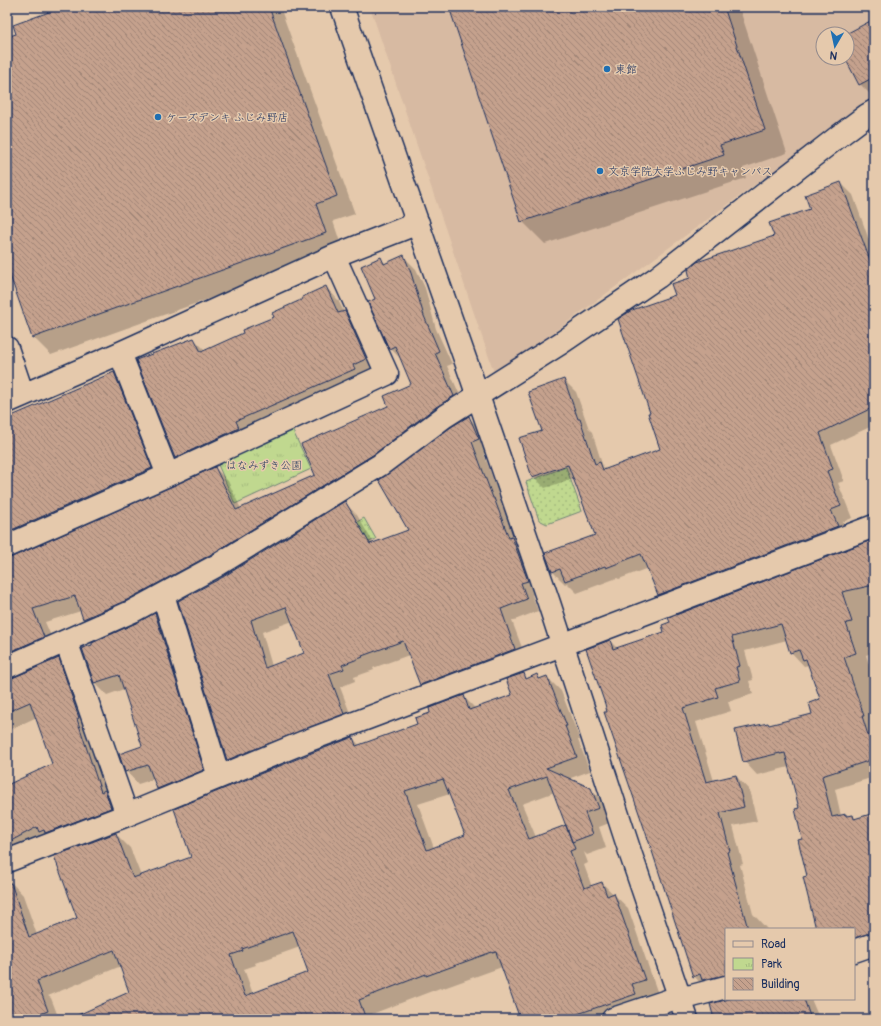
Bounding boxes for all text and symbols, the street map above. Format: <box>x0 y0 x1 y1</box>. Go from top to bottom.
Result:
north arrow <box>815 26 855 66</box>
text: N <box>828 48 838 62</box>
place label: 東館 <box>615 63 637 76</box>
marker: 東館 <box>602 64 612 74</box>
place label: ケーズデンキ ふじみ野店 <box>166 111 289 124</box>
marker: ケーズデンキ ふじみ野店 <box>153 112 163 122</box>
place label: 文京学院大学ふじみ野キャンパス <box>608 165 773 178</box>
marker: 文京学院大学ふじみ野キャンパス <box>595 166 605 176</box>
park label: はなみずき公園 <box>226 459 302 472</box>
legend <box>725 928 855 1000</box>
text: Road <box>761 937 786 952</box>
text: Park <box>761 957 782 972</box>
text: Building <box>761 977 800 992</box>

